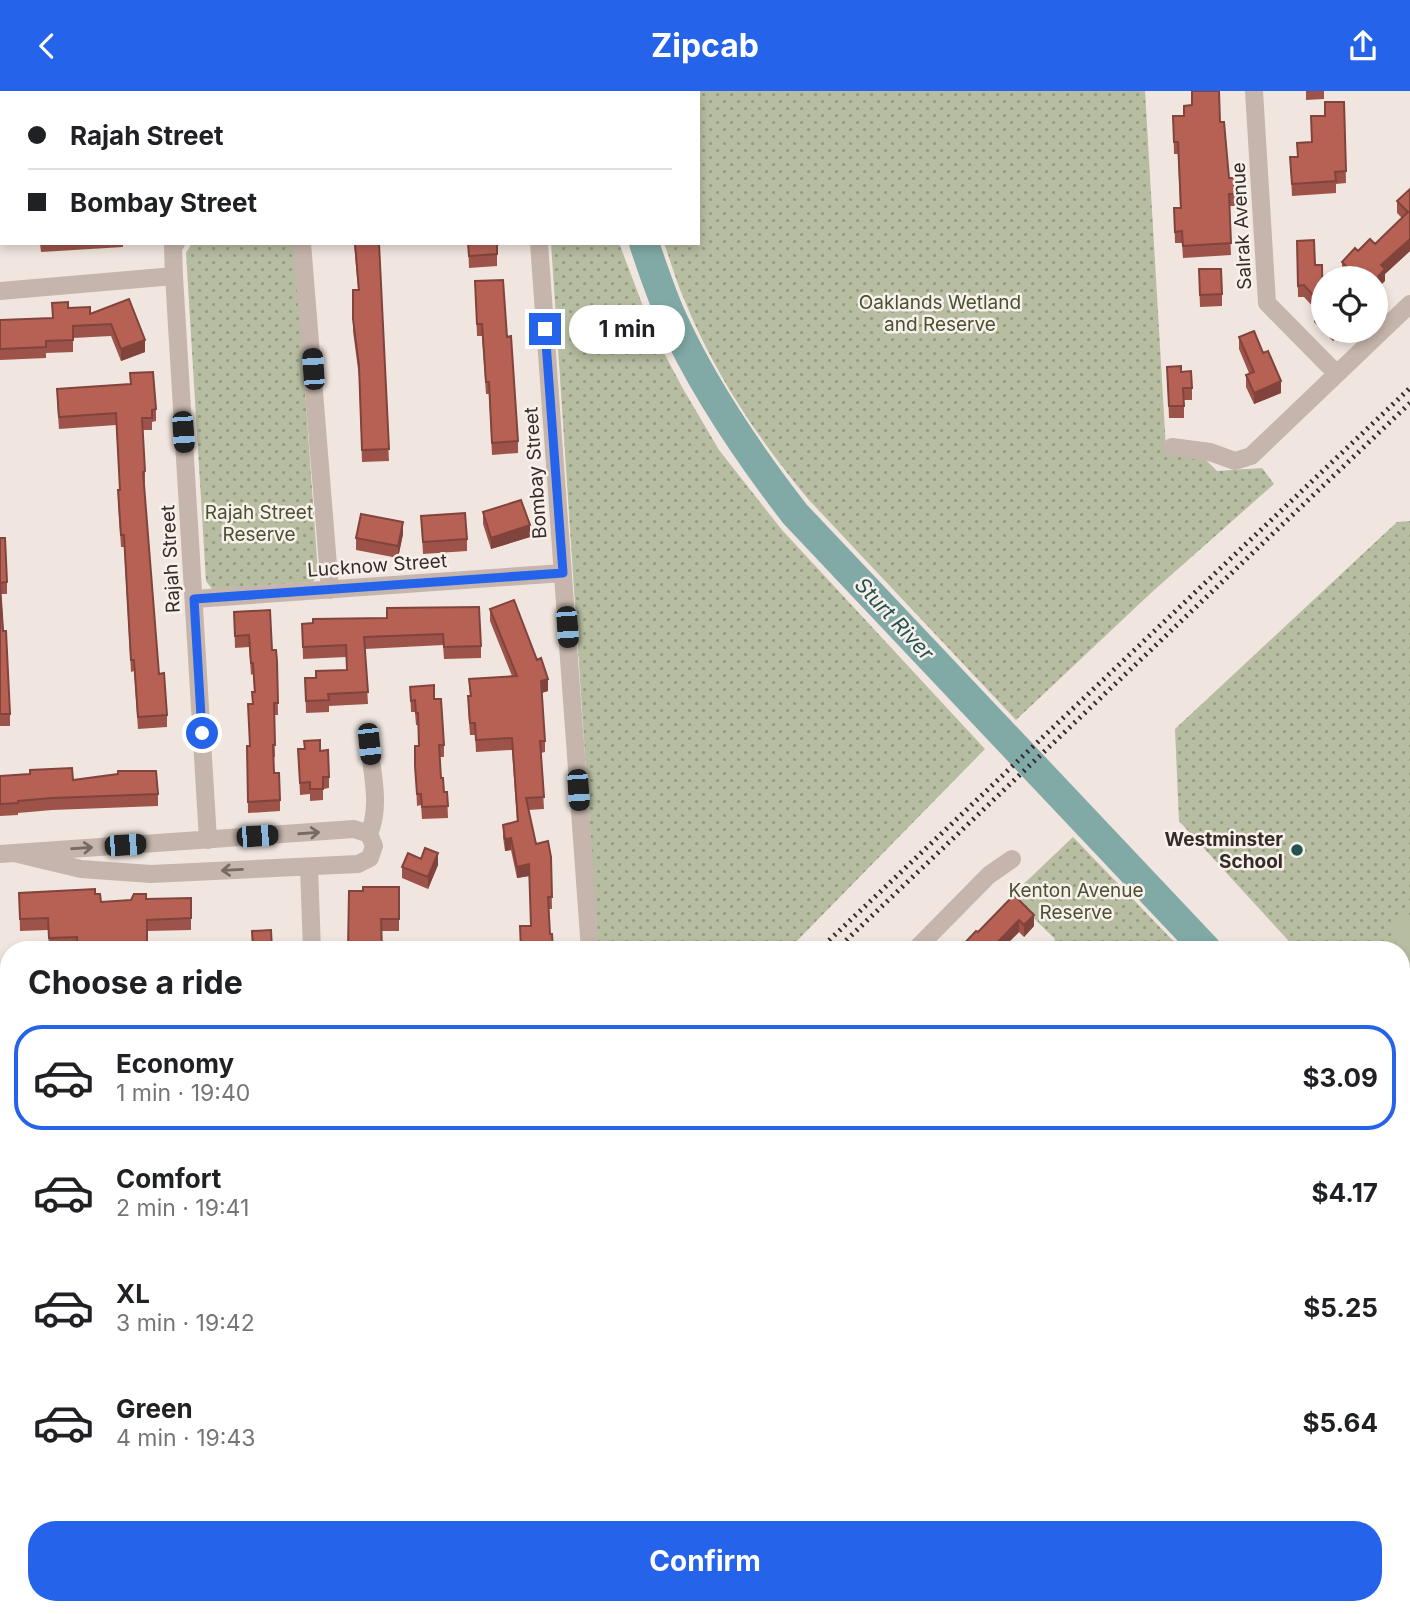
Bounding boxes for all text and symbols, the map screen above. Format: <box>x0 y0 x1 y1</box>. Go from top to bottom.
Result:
text: Zipcab <box>651 26 759 65</box>
icon: back <box>28 27 66 65</box>
icon: share <box>1344 27 1382 65</box>
text: Rajah Street <box>70 120 224 151</box>
street label: Salrak Avenue <box>1227 162 1256 290</box>
text: Bombay Street <box>70 187 257 218</box>
map controls <box>1311 266 1388 343</box>
button: locate <box>1311 266 1388 343</box>
park label: Oaklands Wetland and Reserve <box>859 291 1021 336</box>
callout: 1 min <box>570 305 685 353</box>
route end <box>529 313 561 345</box>
text: 1 min <box>599 315 655 343</box>
car <box>302 347 325 391</box>
street label: Bombay Street <box>519 406 552 540</box>
car <box>172 410 195 454</box>
park label: Rajah Street Reserve <box>205 501 313 546</box>
street label: Rajah Street <box>156 504 185 614</box>
street label: Lucknow Street <box>306 549 448 582</box>
water label: Sturt River <box>850 572 940 666</box>
car <box>556 605 579 649</box>
route start <box>186 717 218 749</box>
car <box>357 722 382 766</box>
car <box>567 768 590 812</box>
car <box>236 824 279 848</box>
one-way arrow <box>297 826 320 839</box>
place label: Westminster School <box>1165 828 1283 873</box>
car <box>104 833 147 857</box>
one-way arrow <box>70 842 93 855</box>
marker: Westminster School <box>1289 842 1305 858</box>
one-way arrow <box>220 864 243 877</box>
park label: Kenton Avenue Reserve <box>1008 879 1144 924</box>
text: Choose a ride <box>28 963 243 1002</box>
icon: car <box>32 1046 95 1109</box>
text: Economy <box>116 1048 234 1079</box>
text: $3.09 <box>1302 1062 1378 1093</box>
text: 1 min · 19:40 <box>116 1079 250 1107</box>
icon: car <box>32 1161 95 1224</box>
text: Comfort <box>116 1163 221 1194</box>
text: $4.17 <box>1312 1177 1378 1208</box>
text: 2 min · 19:41 <box>116 1194 249 1222</box>
icon: car <box>32 1276 95 1339</box>
text: XL <box>116 1278 150 1309</box>
text: $5.25 <box>1303 1292 1378 1323</box>
text: 3 min · 19:42 <box>116 1309 255 1337</box>
icon: car <box>32 1391 95 1454</box>
text: Green <box>116 1393 193 1424</box>
text: $5.64 <box>1303 1407 1378 1438</box>
text: 4 min · 19:43 <box>116 1424 256 1452</box>
button: Confirm <box>28 1521 1382 1601</box>

